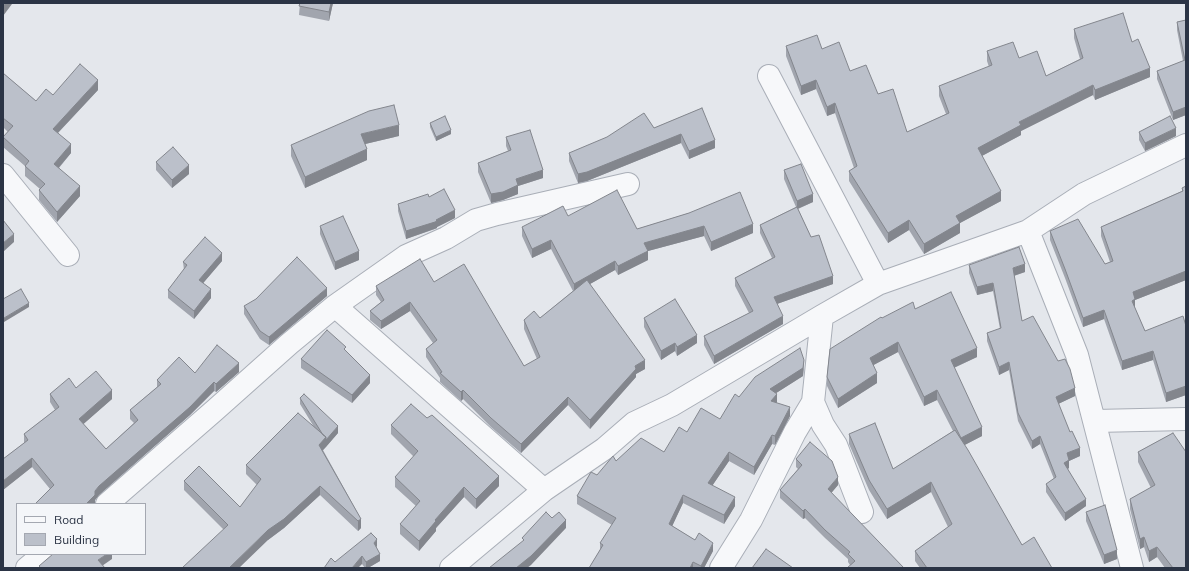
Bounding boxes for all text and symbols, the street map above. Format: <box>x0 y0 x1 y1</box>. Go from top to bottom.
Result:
legend <box>16 503 146 555</box>
text: Road <box>54 512 83 527</box>
text: Building <box>54 532 99 547</box>

